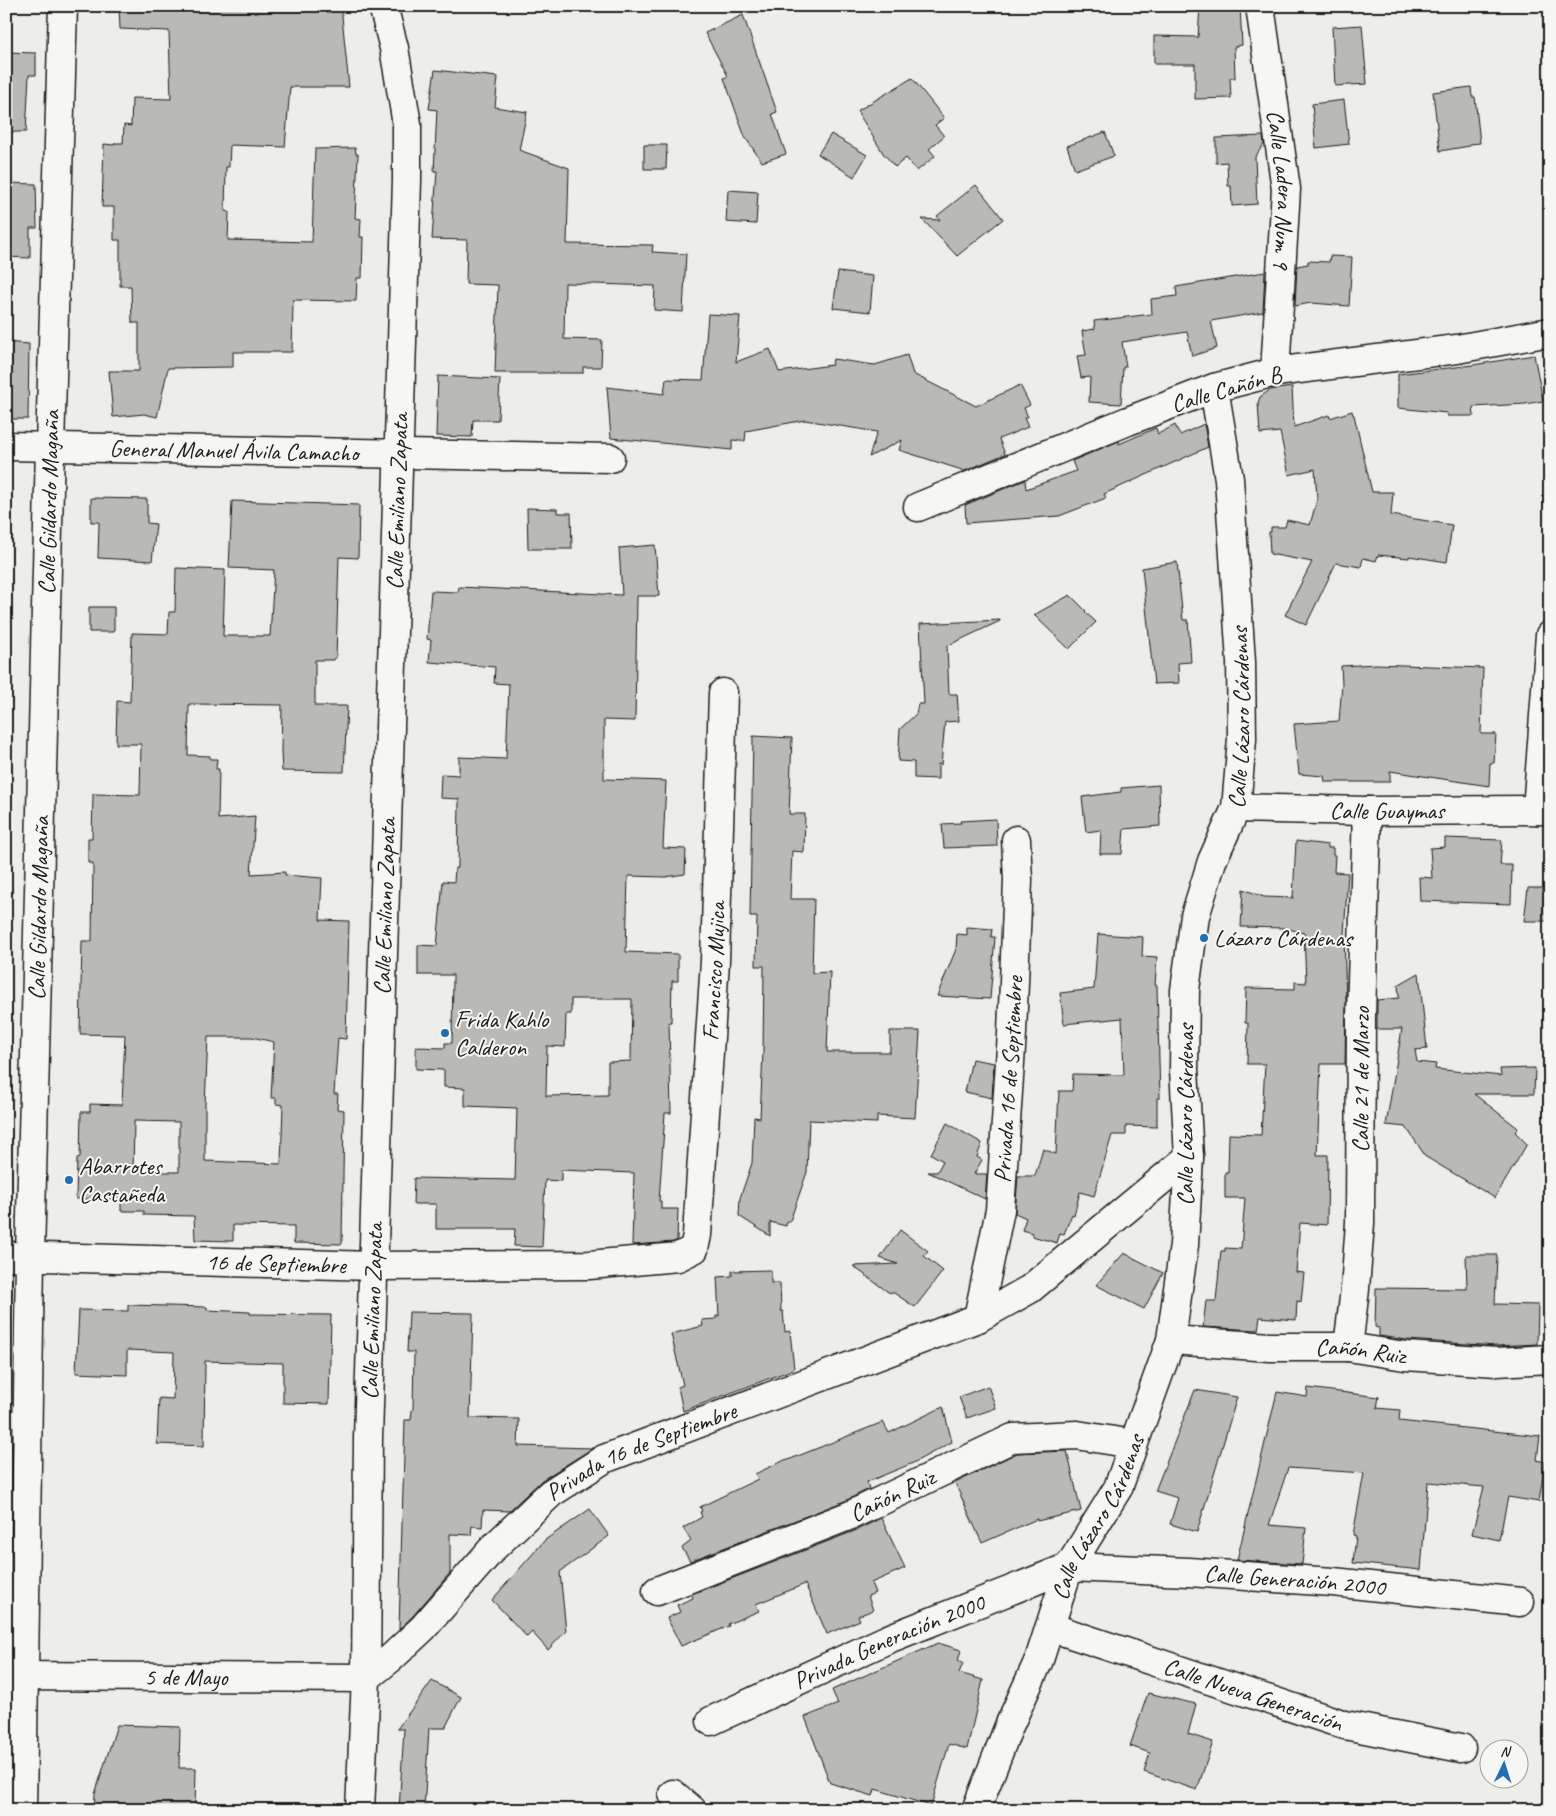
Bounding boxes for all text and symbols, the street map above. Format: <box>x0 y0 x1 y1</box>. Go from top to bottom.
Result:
street label: Calle Ladera Num 9 <box>1260 108 1301 272</box>
street label: Calle Cañón B <box>1167 359 1286 419</box>
street label: Calle Gildardo Magaña <box>31 408 66 595</box>
street label: Calle Emiliano Zapata <box>379 411 415 590</box>
street label: General Manuel Ávila Camacho <box>109 433 361 468</box>
street label: Calle Lázaro Cárdenas <box>1221 623 1257 810</box>
street label: Calle Guaymas <box>1329 795 1446 826</box>
street label: Calle Gildardo Magaña <box>21 814 56 1000</box>
street label: Calle Emiliano Zapata <box>367 816 402 995</box>
street label: Francisco Mujica <box>695 899 732 1041</box>
place label: Lázaro Cárdenas <box>1214 923 1355 953</box>
marker: Lázaro Cárdenas <box>1198 932 1210 944</box>
street label: Privada 16 de Septiembre <box>987 974 1029 1184</box>
place label: Frida Kahlo Calderon <box>455 1004 550 1062</box>
street label: Calle 21 de Marzo <box>1345 1005 1376 1153</box>
street label: Calle Lázaro Cárdenas <box>1170 1021 1200 1206</box>
marker: Frida Kahlo Calderon <box>439 1027 451 1039</box>
place label: Abarrotes Castañeda <box>79 1151 166 1209</box>
marker: Abarrotes Castañeda <box>63 1174 75 1186</box>
street label: Calle Emiliano Zapata <box>354 1220 390 1400</box>
street label: 16 de Septiembre <box>206 1246 348 1280</box>
street label: Cañón Ruiz <box>1315 1332 1410 1371</box>
street label: Privada 16 de Septiembre <box>540 1395 743 1508</box>
street label: Calle Lázaro Cárdenas <box>1045 1428 1152 1603</box>
street label: Cañón Ruiz <box>845 1461 942 1528</box>
street label: Calle Generación 2000 <box>1203 1558 1389 1603</box>
street label: Privada Generación 2000 <box>788 1586 991 1696</box>
street label: Calle Nueva Generación <box>1160 1651 1348 1739</box>
street label: 5 de Mayo <box>144 1662 229 1692</box>
north arrow <box>1478 1738 1528 1788</box>
text: N <box>1500 1743 1512 1760</box>

